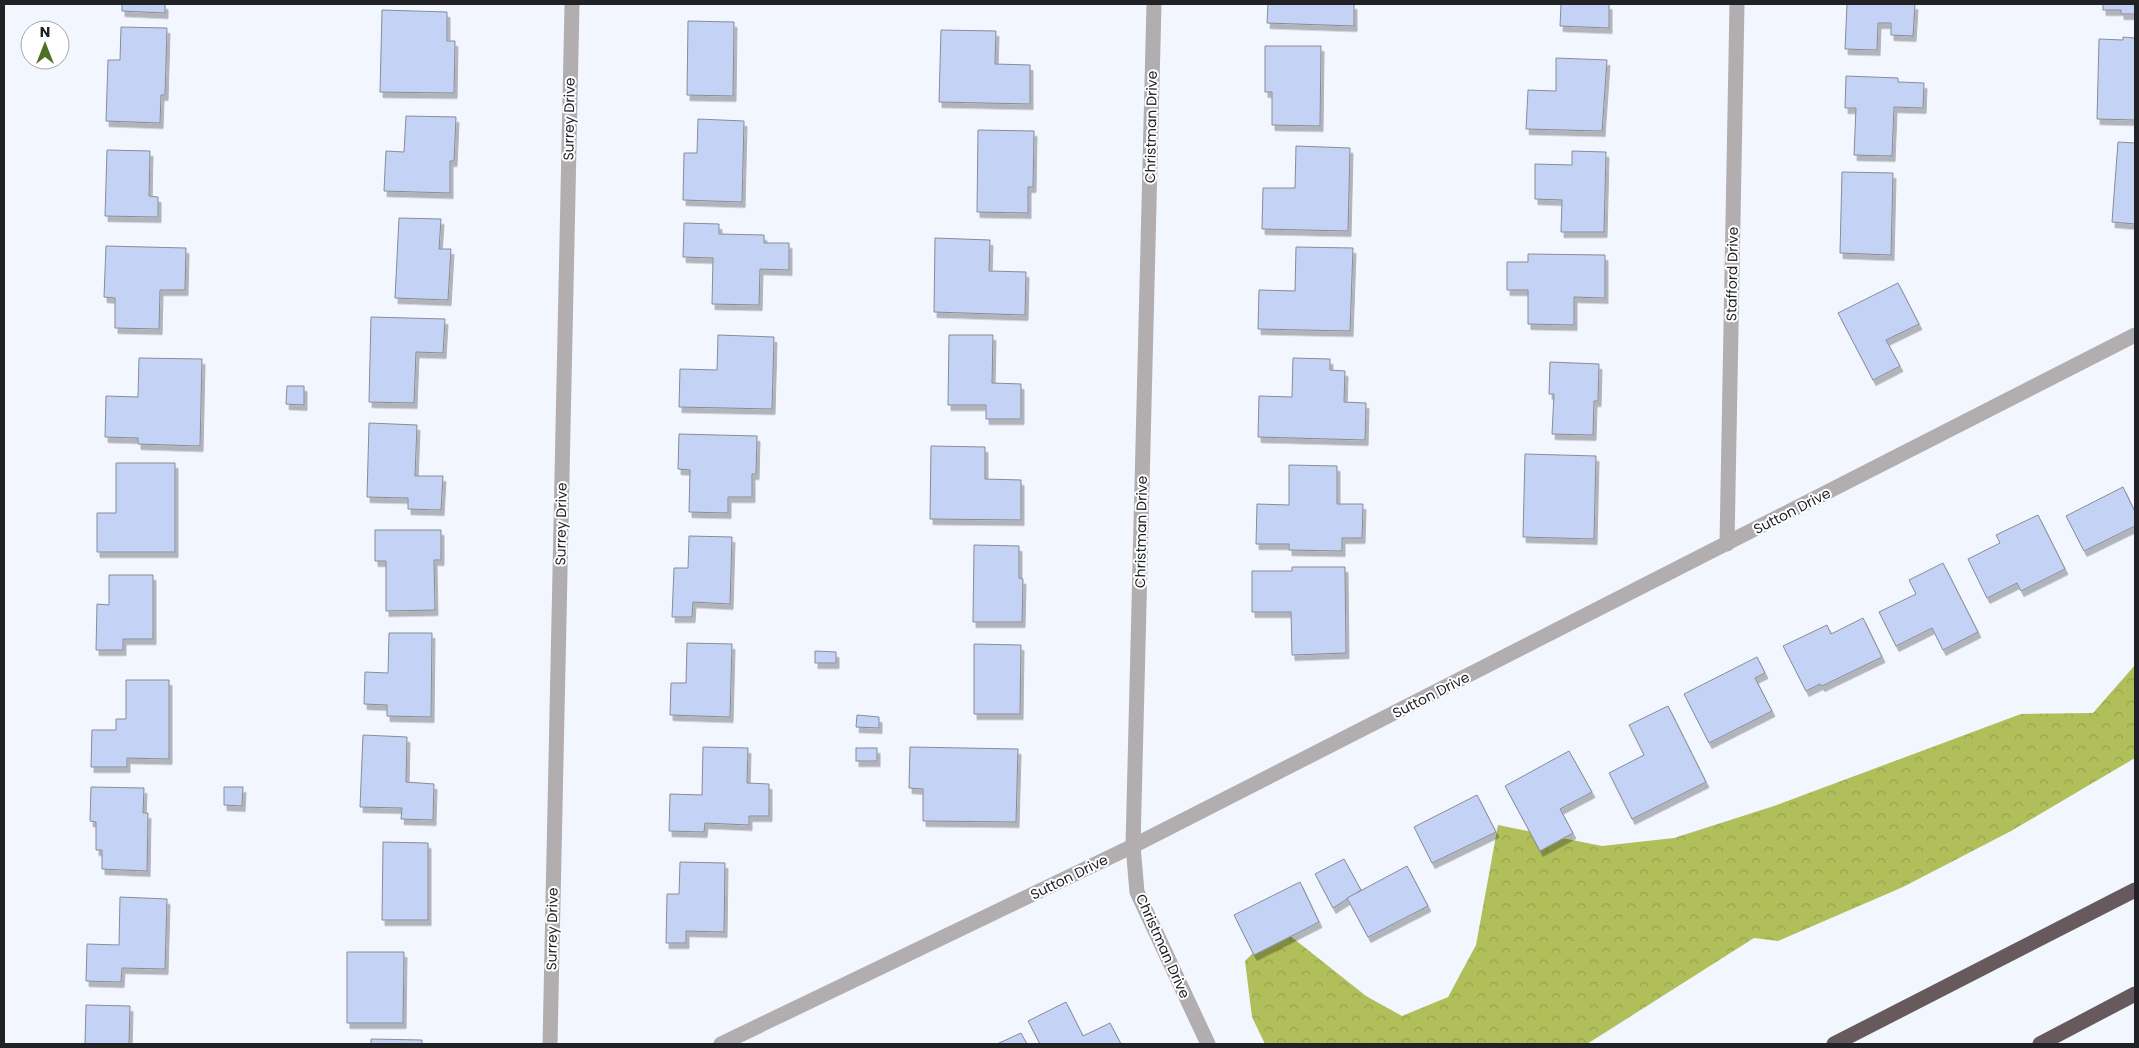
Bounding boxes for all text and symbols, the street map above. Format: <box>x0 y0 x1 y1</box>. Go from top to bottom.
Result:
north arrow <box>20 20 70 70</box>
text: N <box>40 22 50 42</box>
street label: Christman Drive <box>1140 70 1162 183</box>
street label: Surrey Drive <box>558 77 580 161</box>
street label: Stafford Drive <box>1721 226 1743 321</box>
street label: Christman Drive <box>1130 475 1152 588</box>
street label: Surrey Drive <box>550 482 572 566</box>
street label: Sutton Drive <box>1750 483 1834 539</box>
street label: Sutton Drive <box>1389 667 1473 723</box>
street label: Sutton Drive <box>1027 849 1111 904</box>
street label: Surrey Drive <box>541 887 563 971</box>
street label: Christman Drive <box>1131 891 1195 1002</box>

